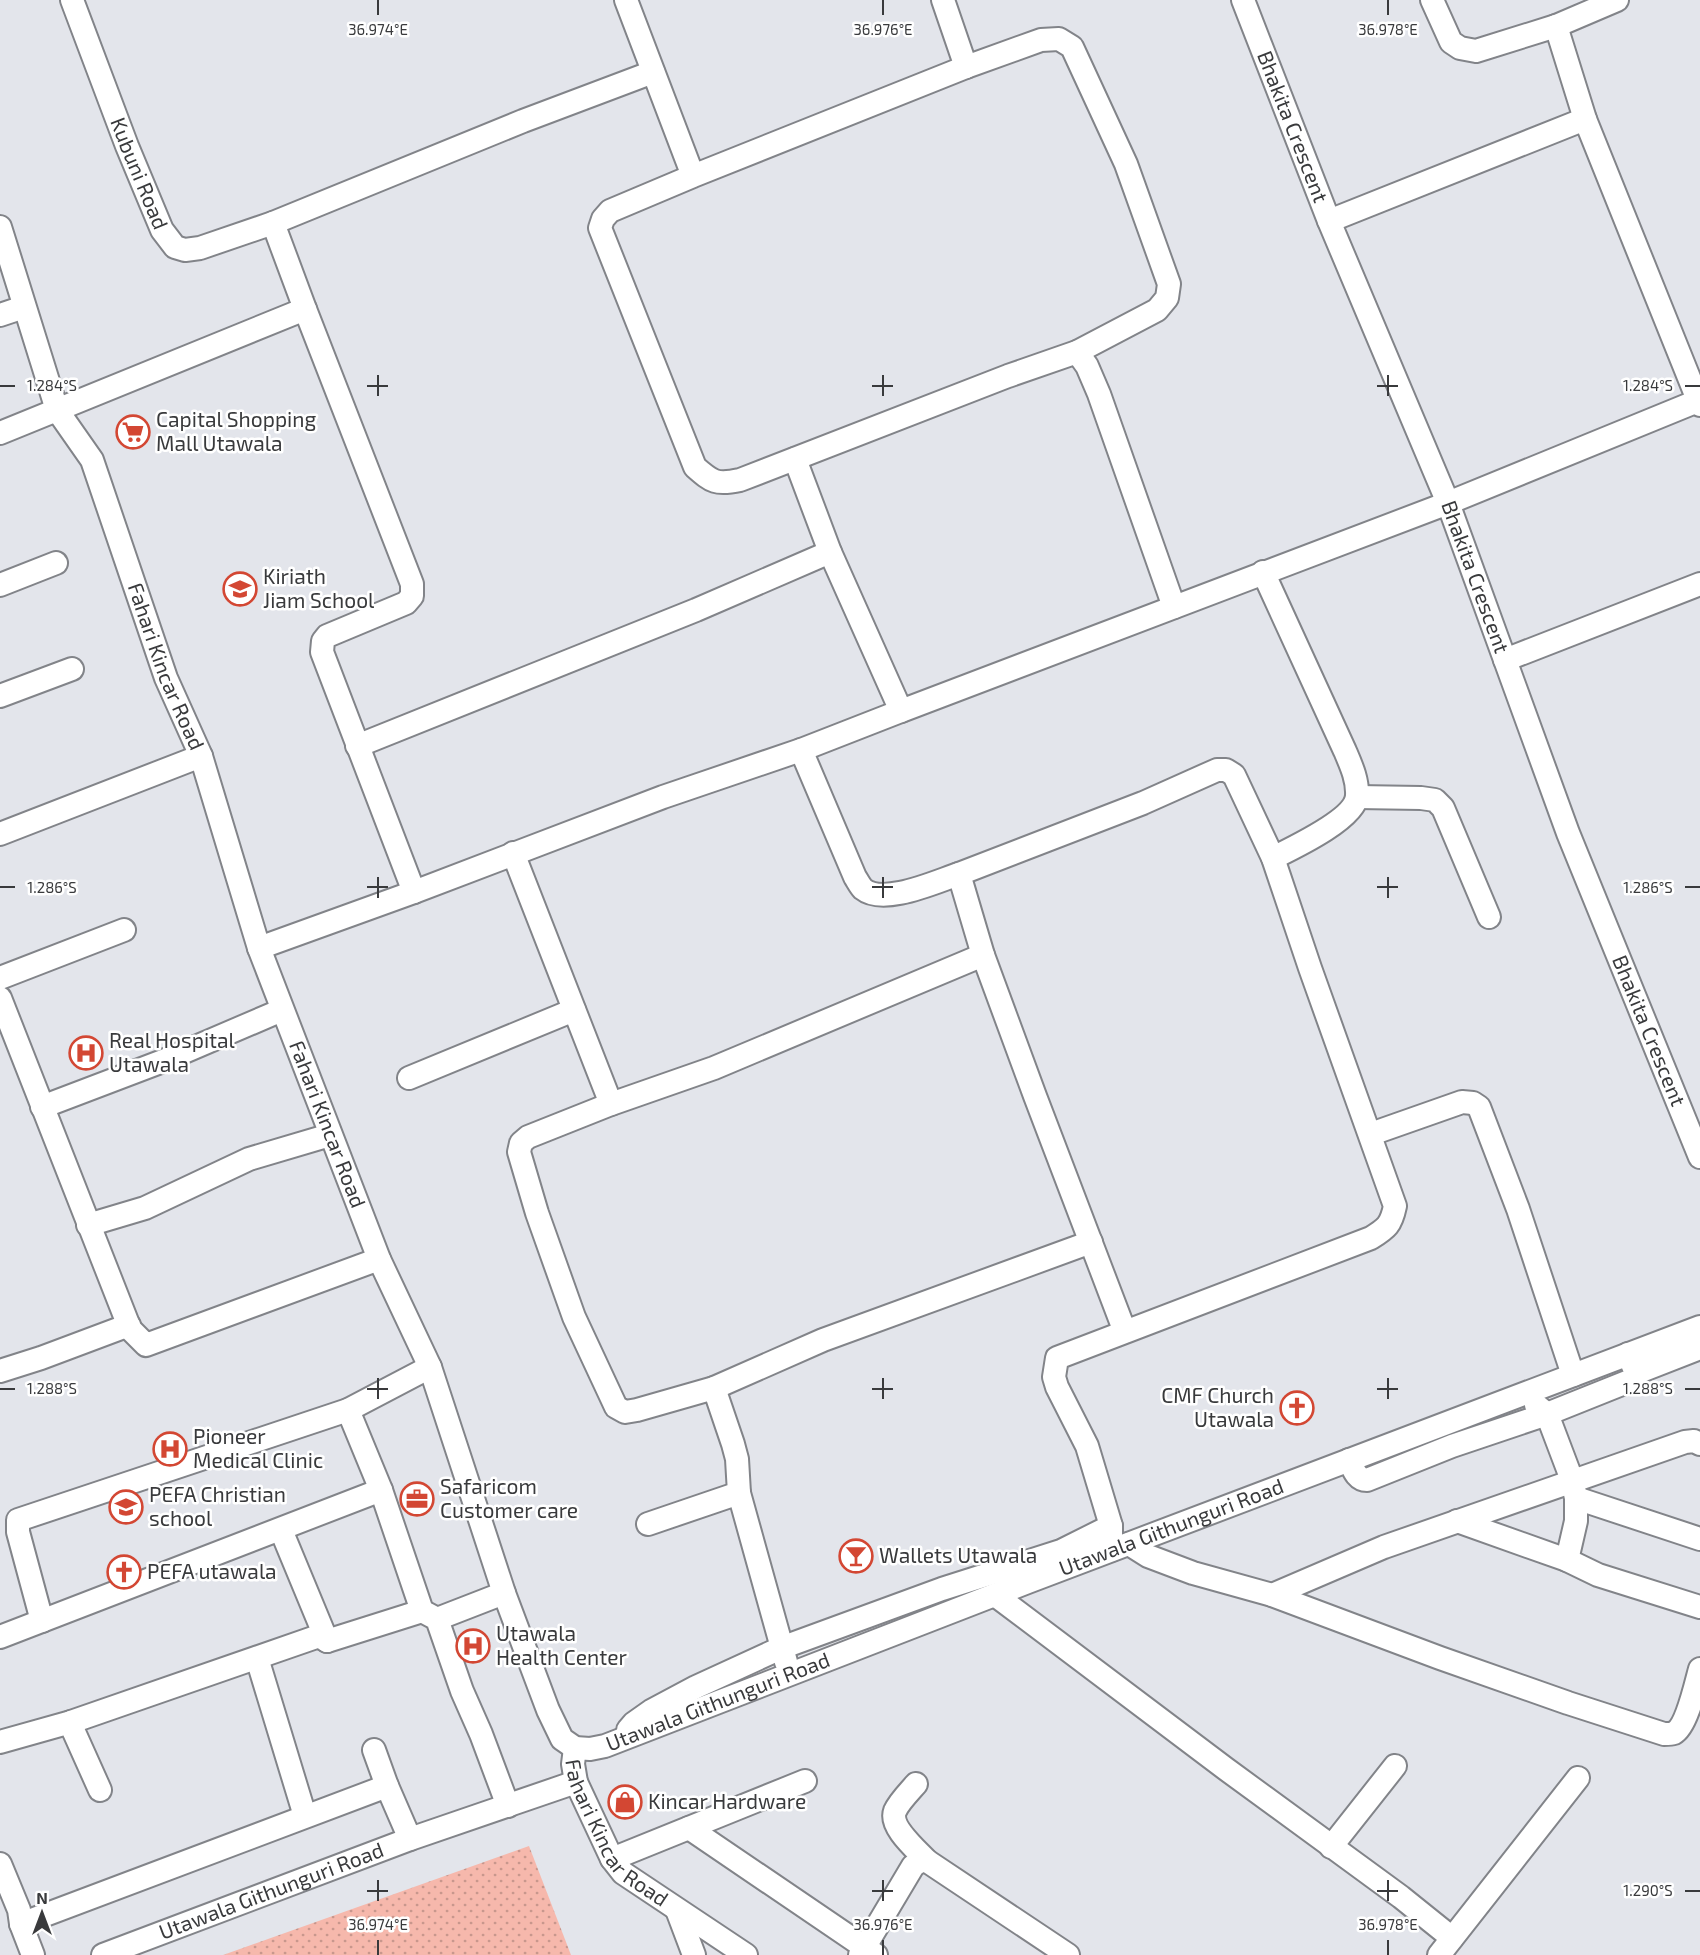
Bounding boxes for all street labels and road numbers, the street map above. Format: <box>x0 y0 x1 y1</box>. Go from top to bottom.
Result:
street label: Bhakita Crescent <box>1253 47 1334 206</box>
street label: Kubuni Road <box>106 114 174 233</box>
street label: Bhakita Crescent <box>1437 497 1516 656</box>
street label: Fahari Kincar Road <box>124 579 211 753</box>
street label: Bhakita Crescent <box>1608 951 1692 1109</box>
street label: Fahari Kincar Road <box>285 1037 372 1211</box>
street label: Utawala Githunguri Road <box>1055 1472 1287 1580</box>
street label: Utawala Githunguri Road <box>602 1646 833 1756</box>
street label: Fahari Kincar Road <box>561 1757 674 1911</box>
street label: Utawala Githunguri Road <box>155 1836 387 1944</box>

